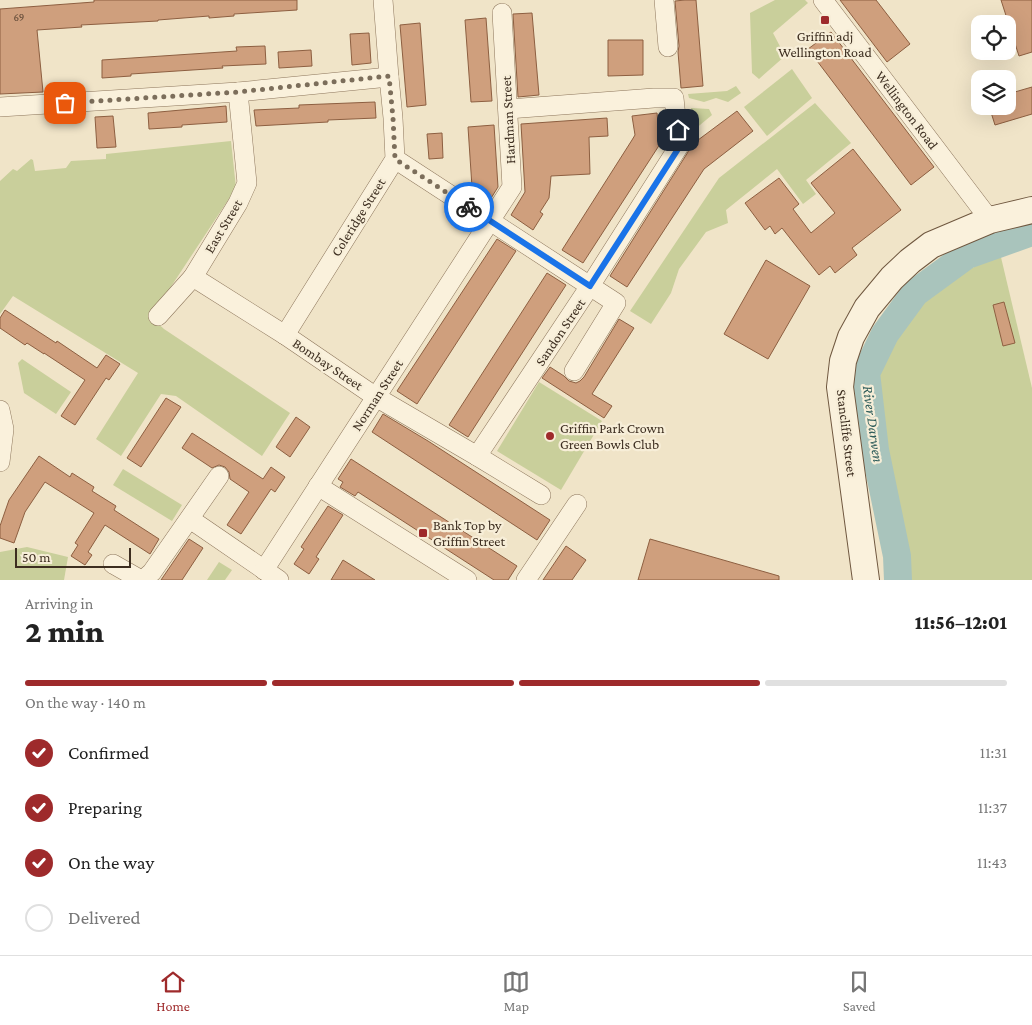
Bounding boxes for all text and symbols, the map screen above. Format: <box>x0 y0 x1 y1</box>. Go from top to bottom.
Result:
house number: 69 <box>14 11 24 23</box>
marker: Griffin adj Wellington Road <box>819 14 831 26</box>
map controls <box>971 15 1016 115</box>
button: locate <box>971 15 1016 60</box>
place label: Griffin adj Wellington Road <box>778 28 872 60</box>
street label: Wellington Road <box>872 68 942 153</box>
button: layers <box>971 70 1016 115</box>
street label: Hardman Street <box>498 75 518 165</box>
pin <box>44 82 86 124</box>
icon: bag <box>51 89 79 117</box>
pin <box>657 109 699 151</box>
icon: home <box>664 116 692 144</box>
street label: Coleridge Street <box>328 175 389 259</box>
courier <box>444 182 494 232</box>
icon: bike <box>455 193 483 221</box>
street label: East Street <box>201 196 245 256</box>
street label: Sandon Street <box>532 295 589 369</box>
street label: Bombay Street <box>290 335 366 394</box>
street label: Norman Street <box>348 356 406 434</box>
water label: River Darwen <box>860 384 886 464</box>
street label: Stancliffe Street <box>834 388 860 478</box>
place label: Griffin Park Crown Green Bowls Club <box>560 420 665 452</box>
marker: Griffin Park Crown Green Bowls Club <box>544 430 556 442</box>
place label: Bank Top by Griffin Street <box>433 517 505 549</box>
marker: Bank Top by Griffin Street <box>417 527 429 539</box>
scale bar <box>15 545 131 568</box>
text: 50 m <box>22 549 50 565</box>
text: Arriving in <box>25 595 93 612</box>
text: 11:56–12:01 <box>915 612 1007 633</box>
text: 2 min <box>25 613 104 649</box>
text: On the way · 140 m <box>25 694 146 711</box>
icon: check <box>25 739 53 767</box>
text: Confirmed <box>68 742 149 763</box>
text: 11:31 <box>980 744 1007 761</box>
icon: check <box>25 794 53 822</box>
text: Preparing <box>68 797 142 818</box>
text: 11:37 <box>978 799 1007 816</box>
icon: check <box>25 849 53 877</box>
text: On the way <box>68 852 154 873</box>
text: 11:43 <box>977 854 1007 871</box>
text: Delivered <box>68 907 141 928</box>
tab: Home <box>156 968 190 1014</box>
tab: Map <box>502 968 530 1014</box>
tab: Saved <box>843 968 876 1014</box>

